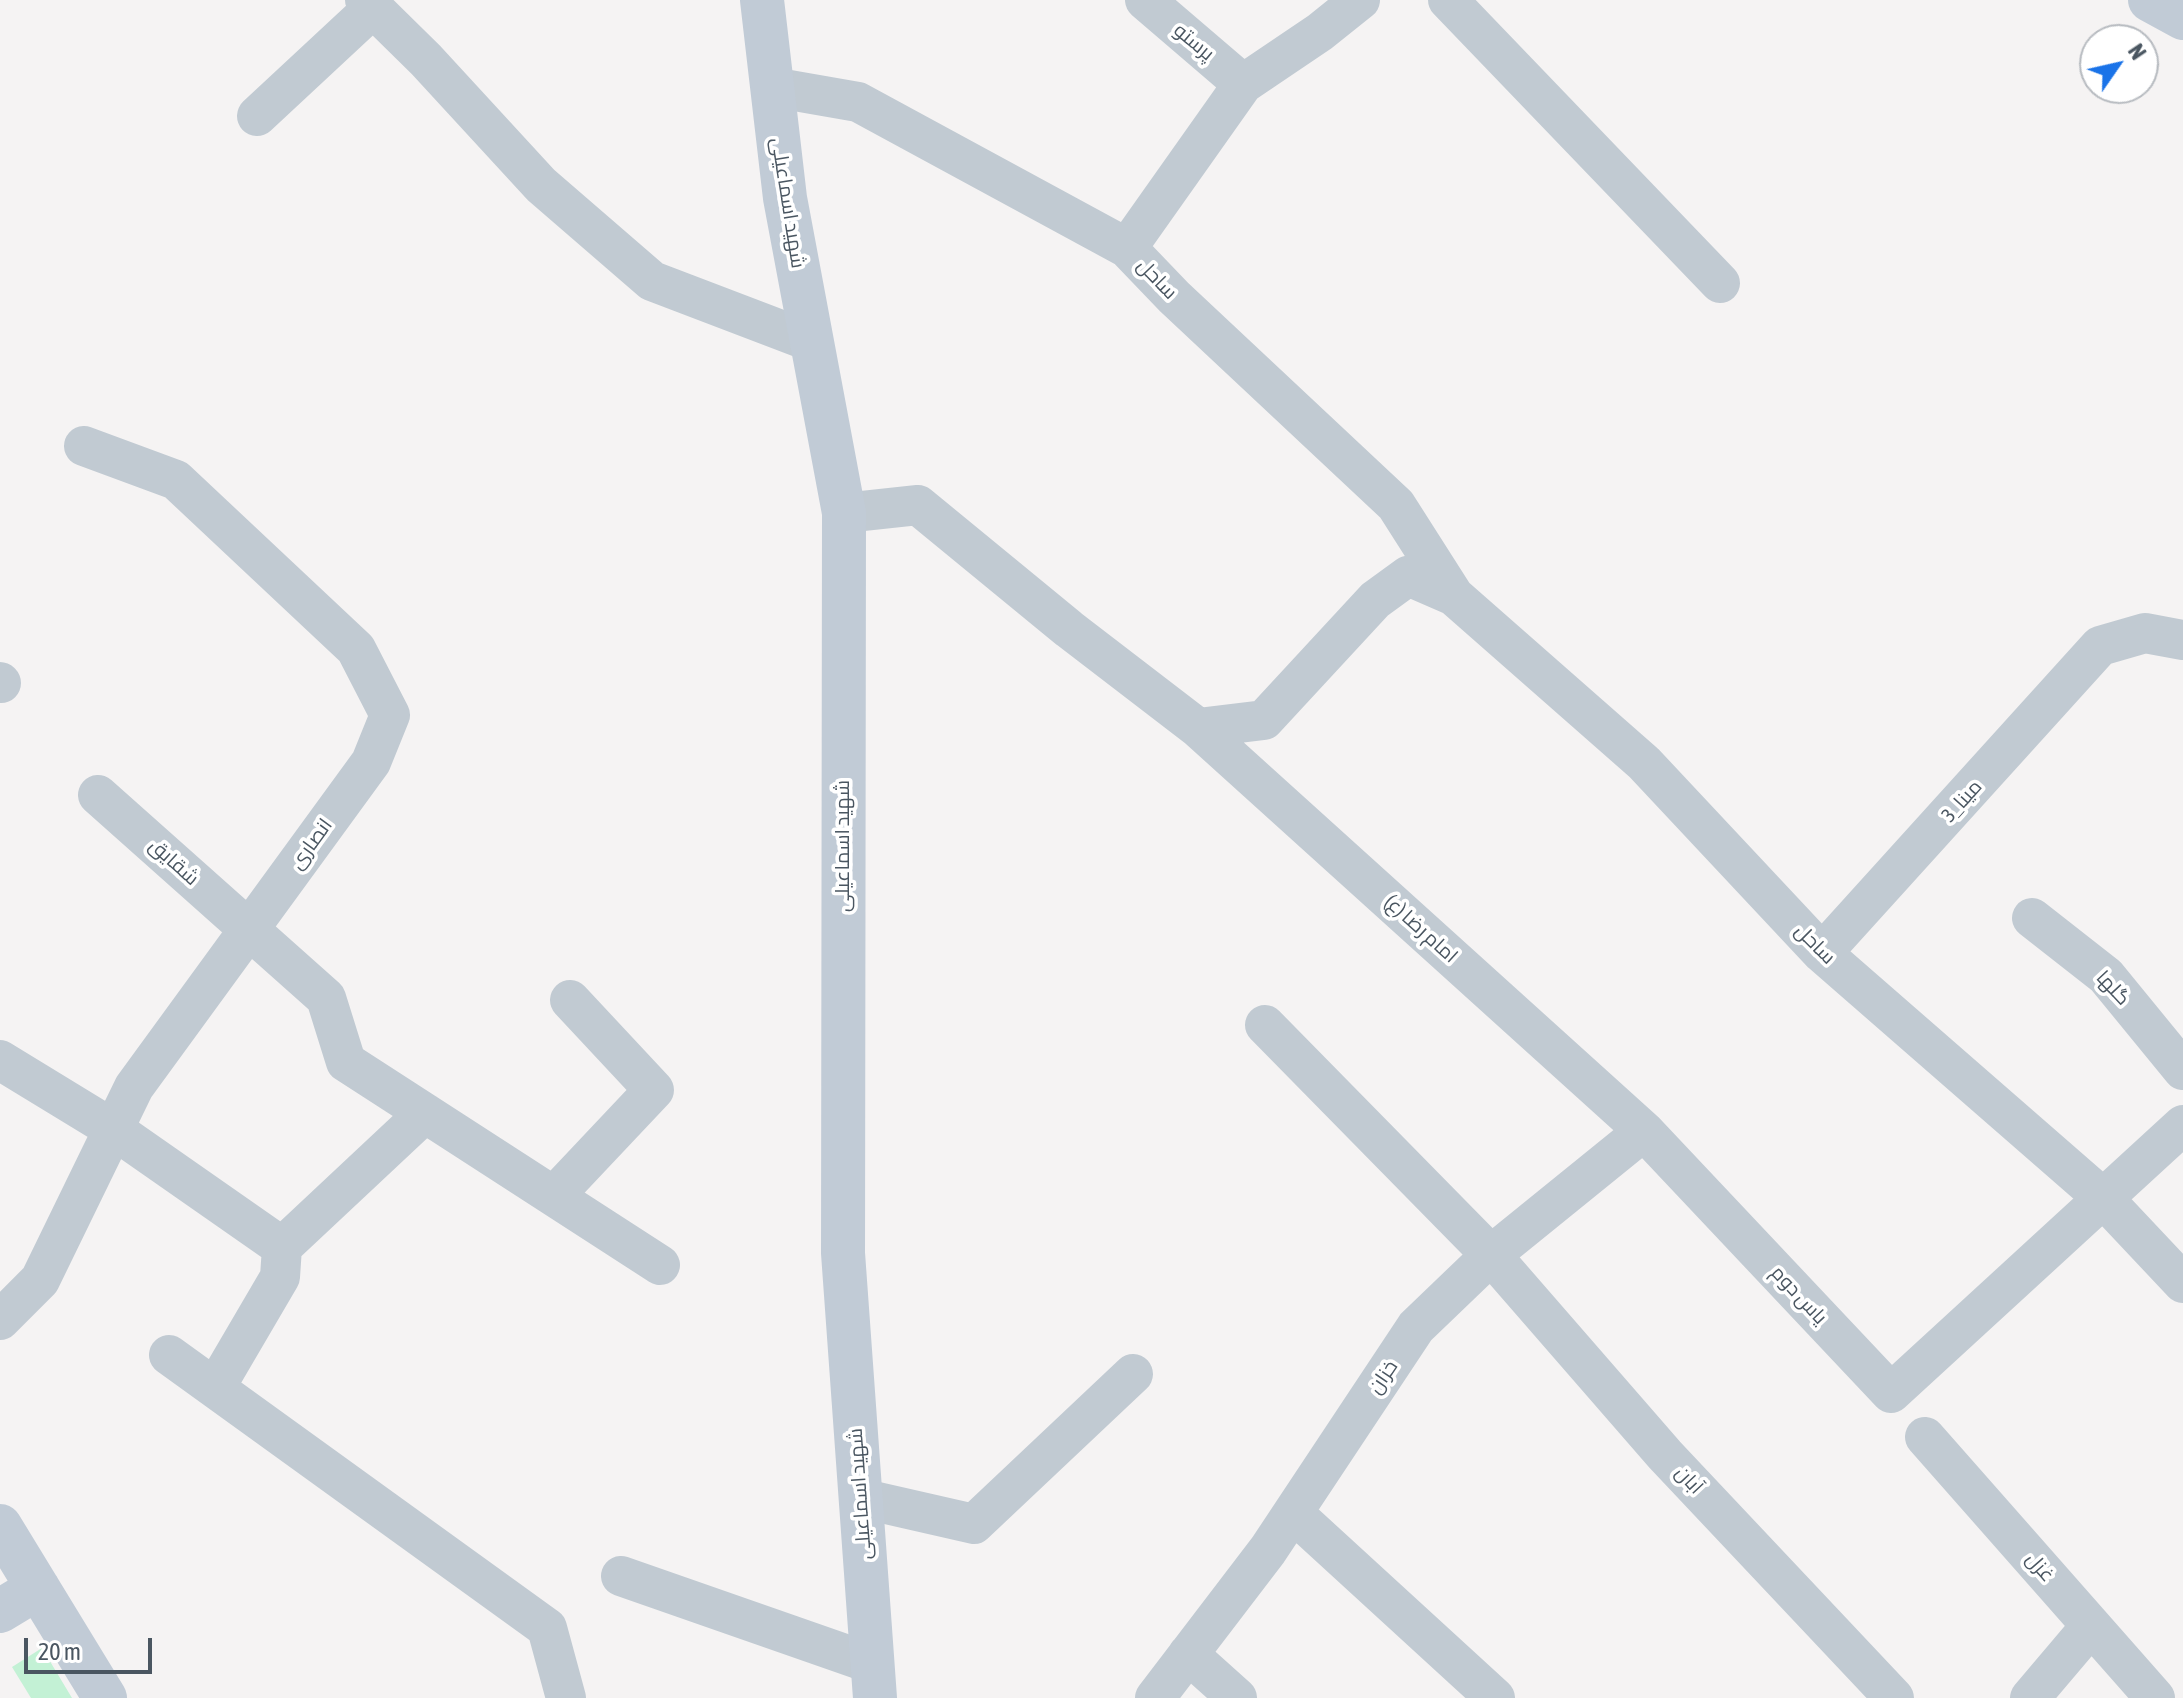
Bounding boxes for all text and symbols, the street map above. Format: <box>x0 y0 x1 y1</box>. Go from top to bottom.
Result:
street label: پرستو <box>1169 18 1219 66</box>
north arrow <box>2079 24 2159 104</box>
text: N <box>2123 39 2152 64</box>
street label: شهید اسماعیلی <box>766 136 810 270</box>
street label: ساحل <box>1132 254 1182 304</box>
street label: مینا_3 <box>1937 775 1987 827</box>
street label: شهید اسماعیلی <box>831 780 855 912</box>
street label: انصاری <box>285 814 337 874</box>
street label: شقایق <box>144 834 204 890</box>
street label: امام رضا (ع) <box>1379 890 1463 968</box>
street label: ساحل <box>1790 919 1840 969</box>
street label: گلها <box>2091 966 2135 1010</box>
street label: یاس دوم <box>1766 1261 1832 1329</box>
street label: خزان <box>1363 1355 1403 1399</box>
street label: شهید اسماعیلی <box>843 1427 877 1561</box>
street label: آبان <box>1670 1461 1708 1499</box>
street label: غزل <box>2021 1547 2059 1587</box>
scale bar <box>28 1622 156 1672</box>
text: 20 m <box>38 1638 81 1665</box>

